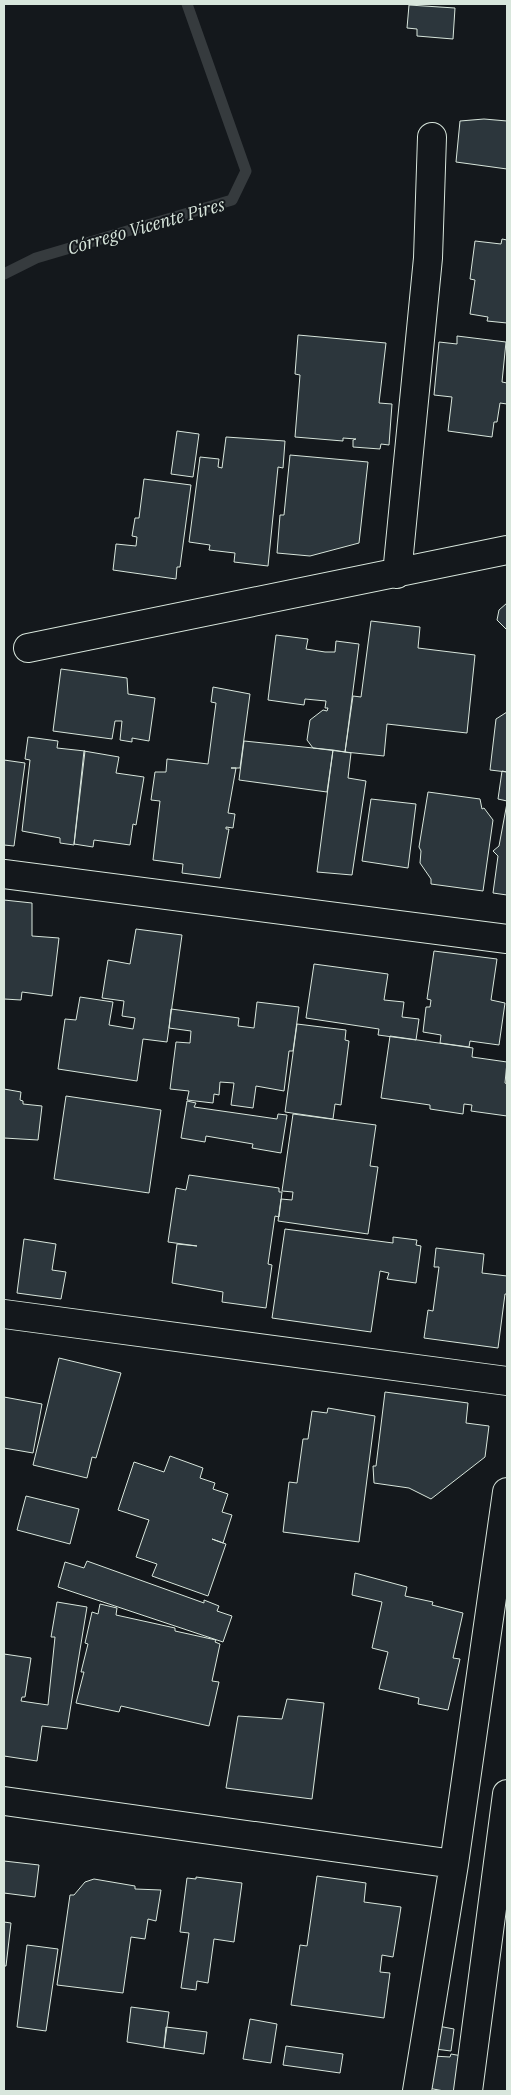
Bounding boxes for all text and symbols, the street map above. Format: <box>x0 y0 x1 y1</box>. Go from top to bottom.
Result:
water label: Córrego Vicente Pires <box>65 192 228 259</box>

